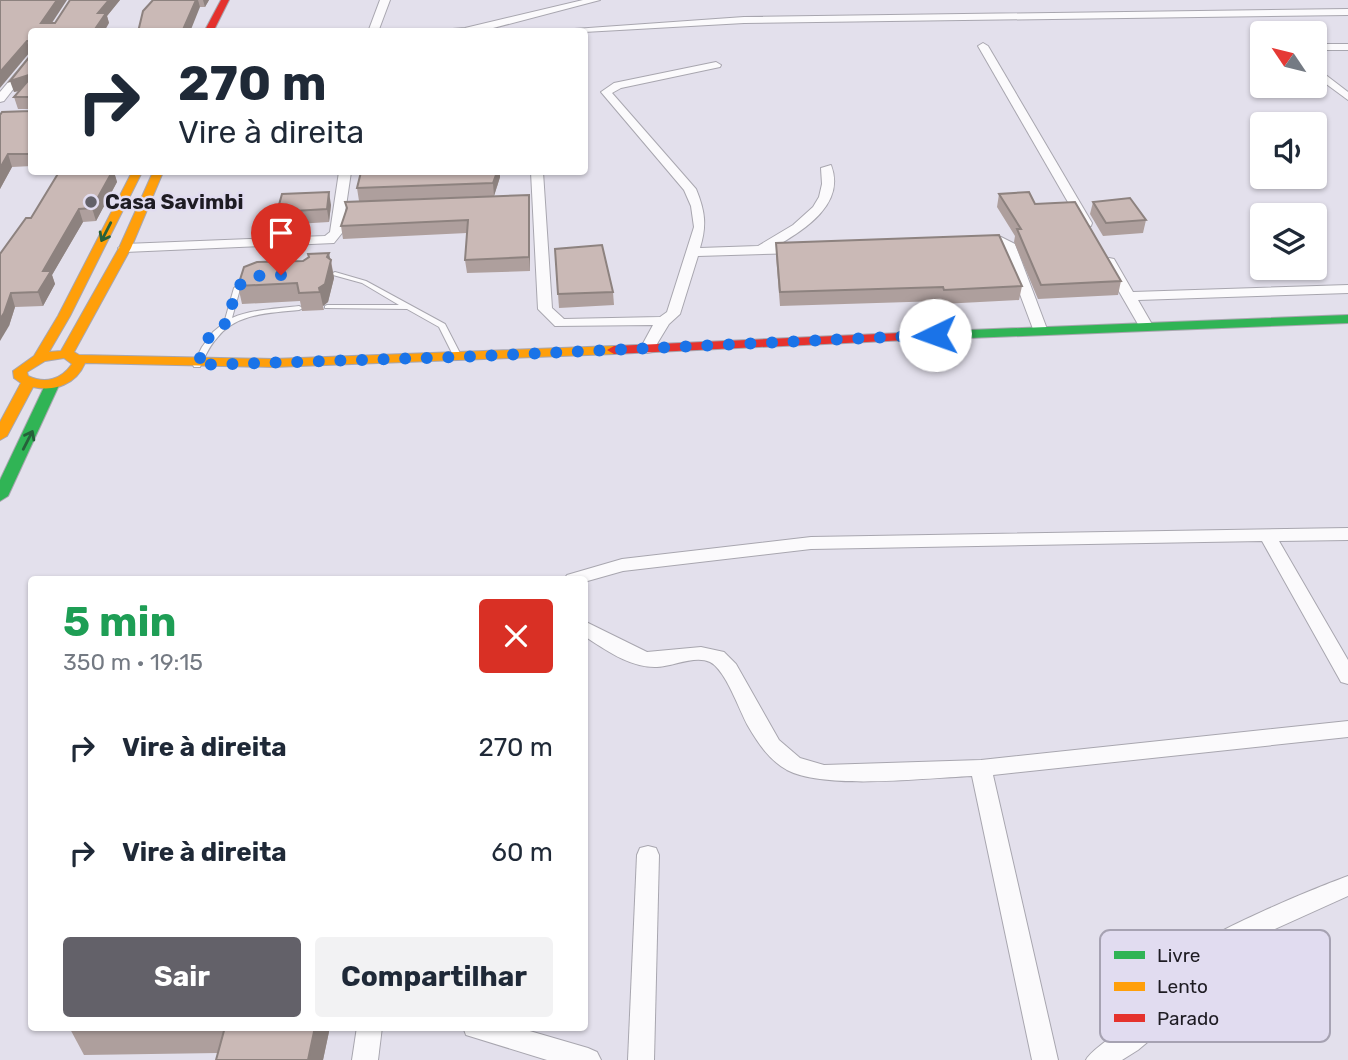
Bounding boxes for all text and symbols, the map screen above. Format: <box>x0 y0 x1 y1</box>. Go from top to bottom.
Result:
north arrow <box>1250 21 1326 98</box>
map controls <box>1250 21 1327 280</box>
text: 270 m <box>178 54 327 112</box>
icon: right <box>63 56 154 147</box>
button: sound <box>1250 112 1327 189</box>
text: Vire à direita <box>178 113 364 151</box>
place label: Casa Savimbi <box>105 189 244 214</box>
marker: Casa Savimbi <box>83 194 99 210</box>
pin <box>251 203 311 275</box>
button: layers <box>1250 203 1327 280</box>
icon: arrive <box>262 214 300 252</box>
one-way arrow <box>99 222 113 242</box>
position arrow <box>898 298 972 372</box>
one-way arrow <box>21 430 35 451</box>
text: 5 min <box>63 597 177 647</box>
button: close <box>479 599 553 673</box>
text: 350 m · 19:15 <box>63 648 203 676</box>
icon: right <box>63 729 101 767</box>
text: Vire à direita <box>122 732 287 763</box>
text: 270 m <box>478 732 553 763</box>
icon: right <box>63 834 101 872</box>
text: Vire à direita <box>122 837 287 868</box>
text: 60 m <box>491 837 553 868</box>
legend <box>1100 930 1330 1042</box>
button: Sair <box>63 937 301 1017</box>
button: Compartilhar <box>315 937 553 1017</box>
text: Livre <box>1157 944 1201 967</box>
text: Lento <box>1157 975 1208 998</box>
text: Parado <box>1157 1007 1219 1030</box>

